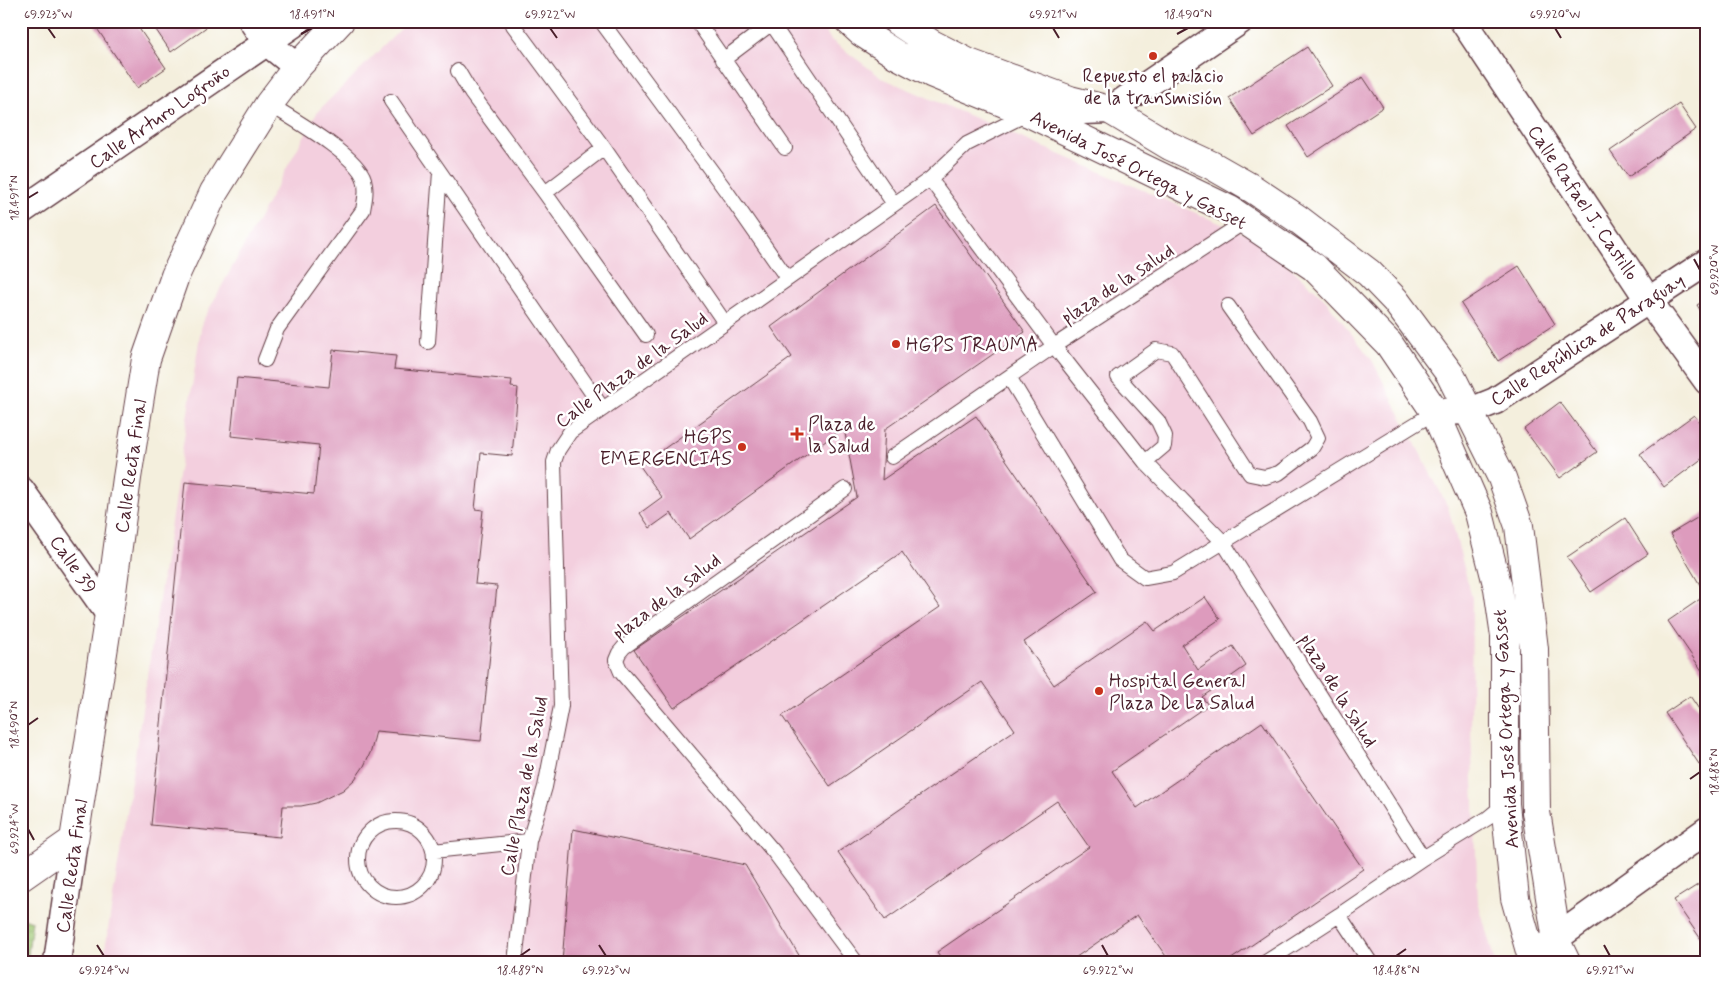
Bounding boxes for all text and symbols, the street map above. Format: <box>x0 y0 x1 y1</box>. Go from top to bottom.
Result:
text: 69.923°W <box>24 7 72 23</box>
text: 18.491°N <box>289 7 335 23</box>
text: 69.922°W <box>525 7 575 23</box>
text: 69.921°W <box>1029 7 1077 23</box>
text: 18.490°N <box>1164 7 1212 23</box>
text: 69.920°W <box>1530 7 1580 23</box>
marker: Repuesto el palacio de la transmisión <box>1147 50 1159 62</box>
street label: Calle Arturo Logroño <box>84 59 237 178</box>
place label: Repuesto el palacio de la transmisión <box>1082 64 1224 111</box>
street label: Avenida José Ortega y Gasset <box>1025 105 1251 238</box>
street label: Calle Rafael J. Castillo <box>1521 120 1644 285</box>
text: 18.491°N <box>7 175 23 221</box>
street label: plaza de la salud <box>1057 238 1179 330</box>
text: 69.920°W <box>1707 245 1723 295</box>
street label: Calle República de Paraguay <box>1486 268 1691 415</box>
street label: Calle Plaza de la Salud <box>551 306 713 434</box>
place label: HGPS TRAUMA <box>906 333 1039 358</box>
marker: HGPS TRAUMA <box>890 338 902 350</box>
street label: Calle Recta Final <box>110 398 153 535</box>
place label: Plaza de la Salud <box>808 412 876 459</box>
place label: HGPS EMERGENCIAS <box>600 425 732 472</box>
marker: Plaza de la Salud <box>790 427 804 441</box>
marker: HGPS EMERGENCIAS <box>736 441 748 453</box>
street label: Calle 39 <box>44 531 102 599</box>
street label: plaza de la salud <box>608 548 726 646</box>
street label: Avenida José Ortega y Gasset <box>1488 609 1527 849</box>
street label: plaza de la salud <box>1293 629 1383 752</box>
place label: Hospital General Plaza De La Salud <box>1109 669 1254 716</box>
marker: Hospital General Plaza De La Salud <box>1093 685 1105 697</box>
street label: Calle Plaza de la Salud <box>495 694 554 878</box>
text: 18.490°N <box>7 701 23 749</box>
text: 18.488°N <box>1707 749 1723 795</box>
street label: Calle Recta Final <box>51 798 94 935</box>
text: 69.924°W <box>7 804 23 854</box>
text: 69.924°W <box>79 963 129 979</box>
text: 18.489°N <box>497 963 543 979</box>
text: 69.923°W <box>582 963 630 979</box>
text: 69.922°W <box>1083 963 1133 979</box>
text: 18.488°N <box>1373 963 1419 979</box>
text: 69.921°W <box>1586 963 1634 979</box>

